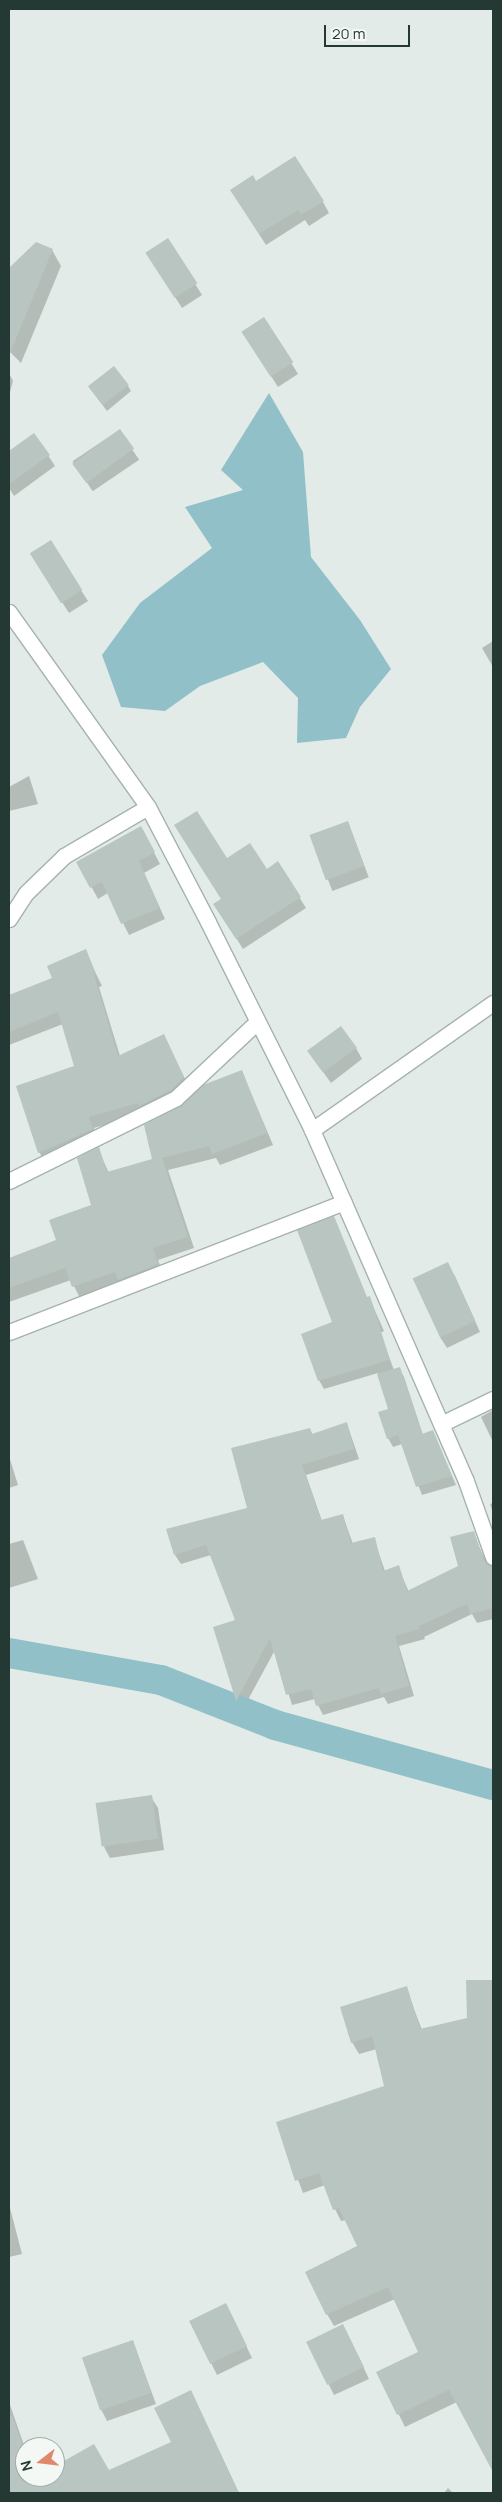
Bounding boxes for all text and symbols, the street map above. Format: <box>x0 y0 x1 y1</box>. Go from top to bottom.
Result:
scale bar <box>327 15 413 47</box>
text: 20 m <box>332 23 365 44</box>
north arrow <box>15 2437 65 2487</box>
text: N <box>16 2459 37 2473</box>

